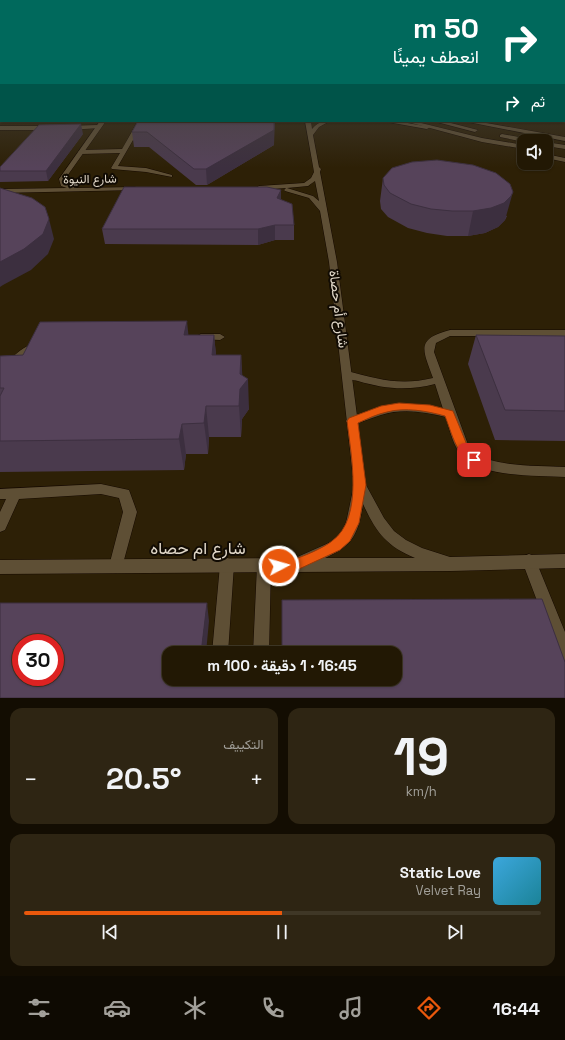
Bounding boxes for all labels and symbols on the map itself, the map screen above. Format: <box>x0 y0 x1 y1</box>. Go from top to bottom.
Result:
street label: شارع النيوة <box>63 171 117 188</box>
street label: شارع أم حصاة <box>323 269 353 349</box>
pin <box>457 443 491 477</box>
street label: شارع ام حصاه <box>150 537 246 560</box>
position arrow <box>258 545 300 587</box>
speed limit sign: 30 <box>12 634 64 686</box>

